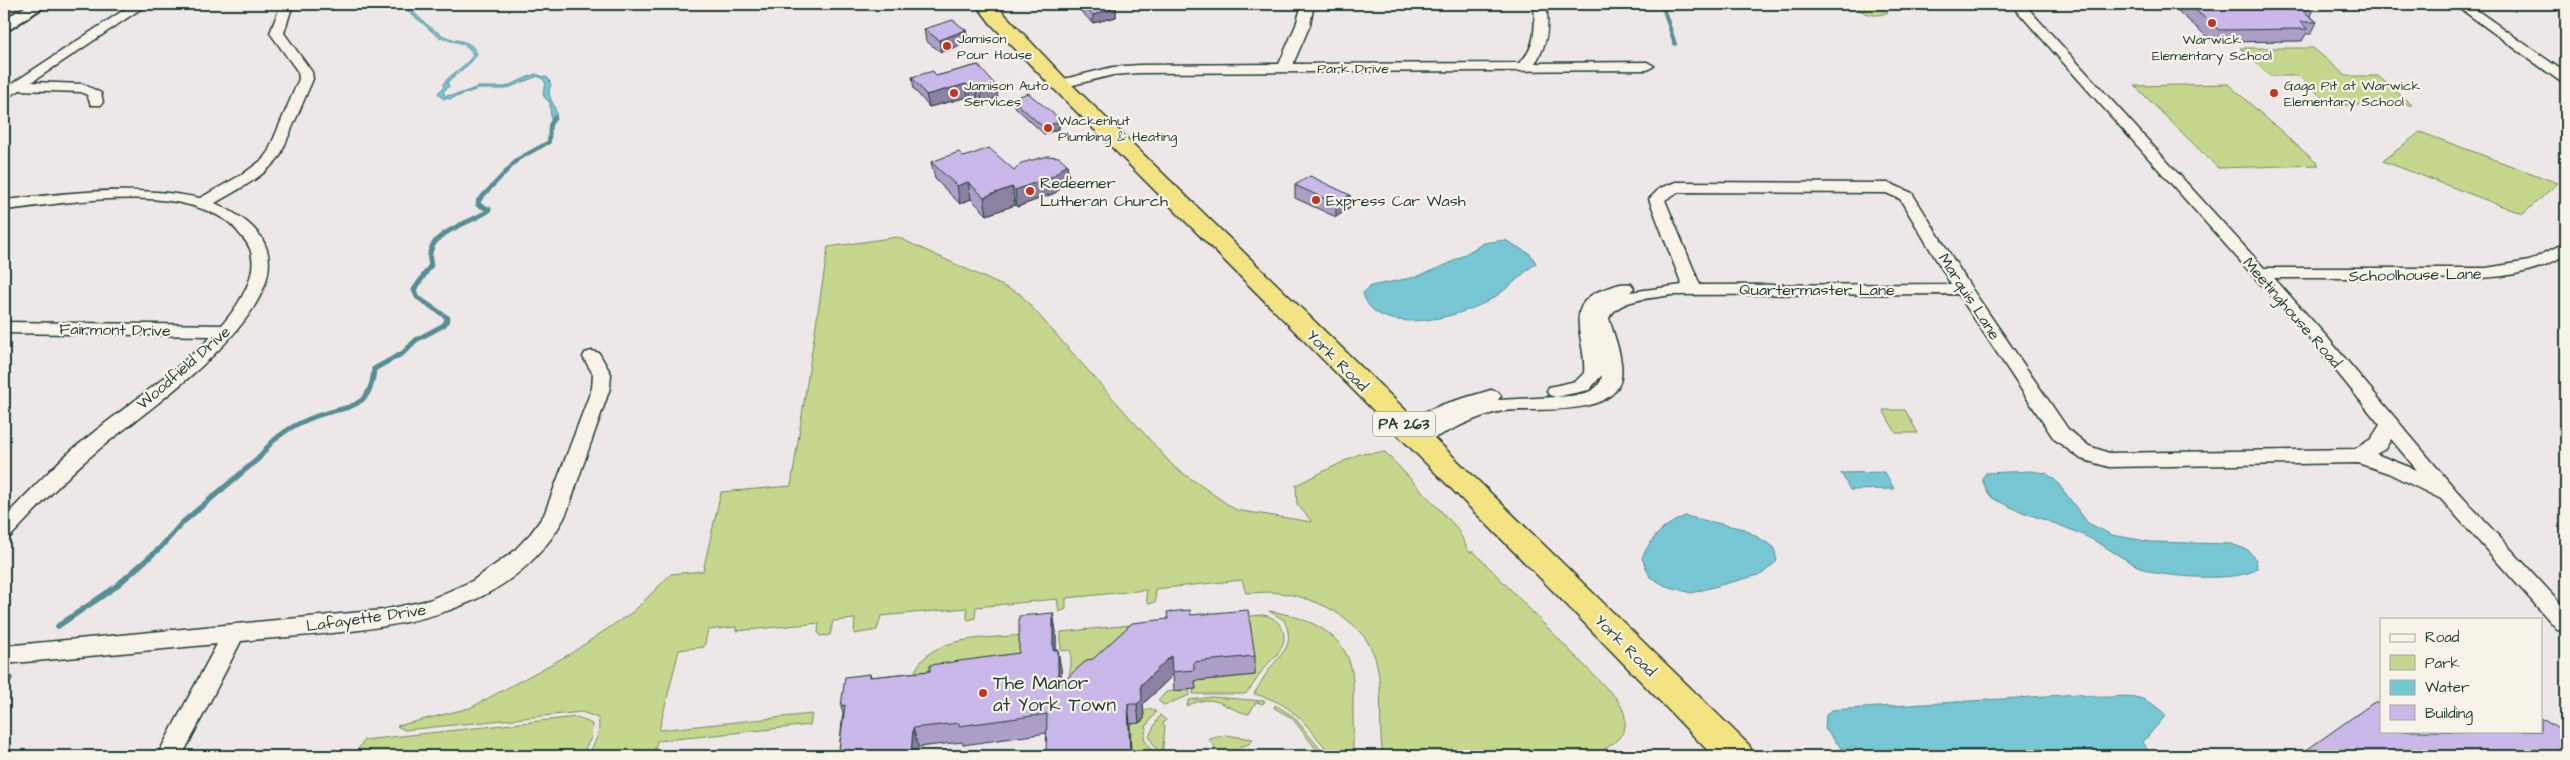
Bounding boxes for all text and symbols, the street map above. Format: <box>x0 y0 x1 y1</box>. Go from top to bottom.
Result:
marker: Warwick Elementary School <box>2206 17 2218 29</box>
place label: Jamison Pour House <box>957 29 1033 65</box>
place label: Warwick Elementary School <box>2152 30 2272 66</box>
marker: Jamison Pour House <box>941 40 953 52</box>
street label: Park Drive <box>1317 59 1389 79</box>
place label: Jamison Auto Services <box>964 76 1049 112</box>
place label: Gaga Pit at Warwick Elementary School <box>2284 76 2421 112</box>
marker: Jamison Auto Services <box>948 87 960 99</box>
marker: Gaga Pit at Warwick Elementary School <box>2268 87 2280 99</box>
place label: Wackenhut Plumbing & Heating <box>1058 111 1177 147</box>
marker: Wackenhut Plumbing & Heating <box>1042 122 1054 134</box>
place label: Redeemer Lutheran Church <box>1040 172 1168 212</box>
marker: Redeemer Lutheran Church <box>1024 185 1036 197</box>
place label: Express Car Wash <box>1326 190 1466 212</box>
marker: Express Car Wash <box>1310 194 1322 206</box>
street label: Marquis Lane <box>1933 249 2006 344</box>
street label: Meetinghouse Road <box>2237 252 2347 374</box>
street label: Schoolhouse Lane <box>2348 263 2482 287</box>
street label: Quartermaster Lane <box>1739 279 1895 301</box>
street label: Fairmont Drive <box>59 318 171 342</box>
street label: Woodfield Drive <box>132 321 235 415</box>
street label: York Road <box>1301 325 1373 397</box>
road number: PA 263 <box>1373 412 1435 436</box>
street label: Lafayette Drive <box>305 599 428 638</box>
street label: York Road <box>1589 610 1661 682</box>
legend <box>2380 618 2542 732</box>
text: Road <box>2425 627 2460 648</box>
text: Park <box>2425 653 2460 674</box>
place label: The Manor at York Town <box>993 670 1116 719</box>
text: Water <box>2425 677 2469 698</box>
marker: The Manor at York Town <box>977 687 989 699</box>
text: Building <box>2425 703 2473 725</box>

